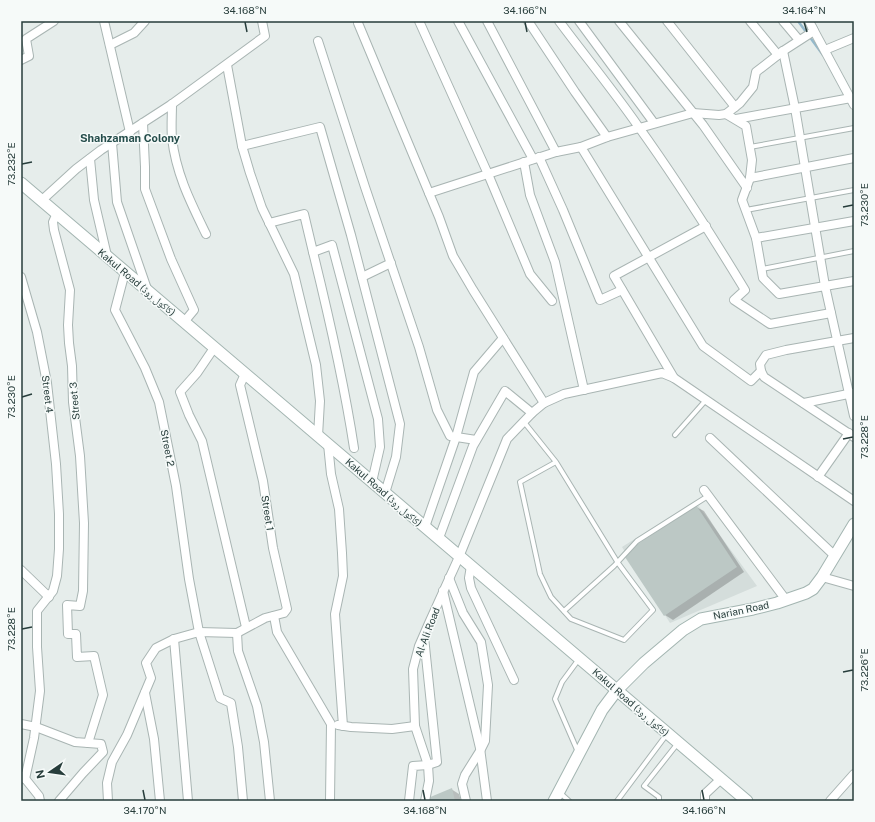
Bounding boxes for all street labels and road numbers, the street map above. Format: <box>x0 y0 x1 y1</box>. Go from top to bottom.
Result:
street label: Kakul Road (کاکول روڈ) <box>95 246 178 319</box>
street label: Street 4 <box>40 374 56 414</box>
street label: Street 3 <box>66 382 82 420</box>
street label: Street 2 <box>159 428 177 468</box>
street label: Kakul Road (کاکول روڈ) <box>342 455 425 529</box>
street label: Street 1 <box>259 494 277 532</box>
street label: Narian Road <box>712 598 770 622</box>
street label: Al-Ali Road <box>412 605 442 658</box>
street label: Kakul Road (کاکول روڈ) <box>589 665 672 739</box>

